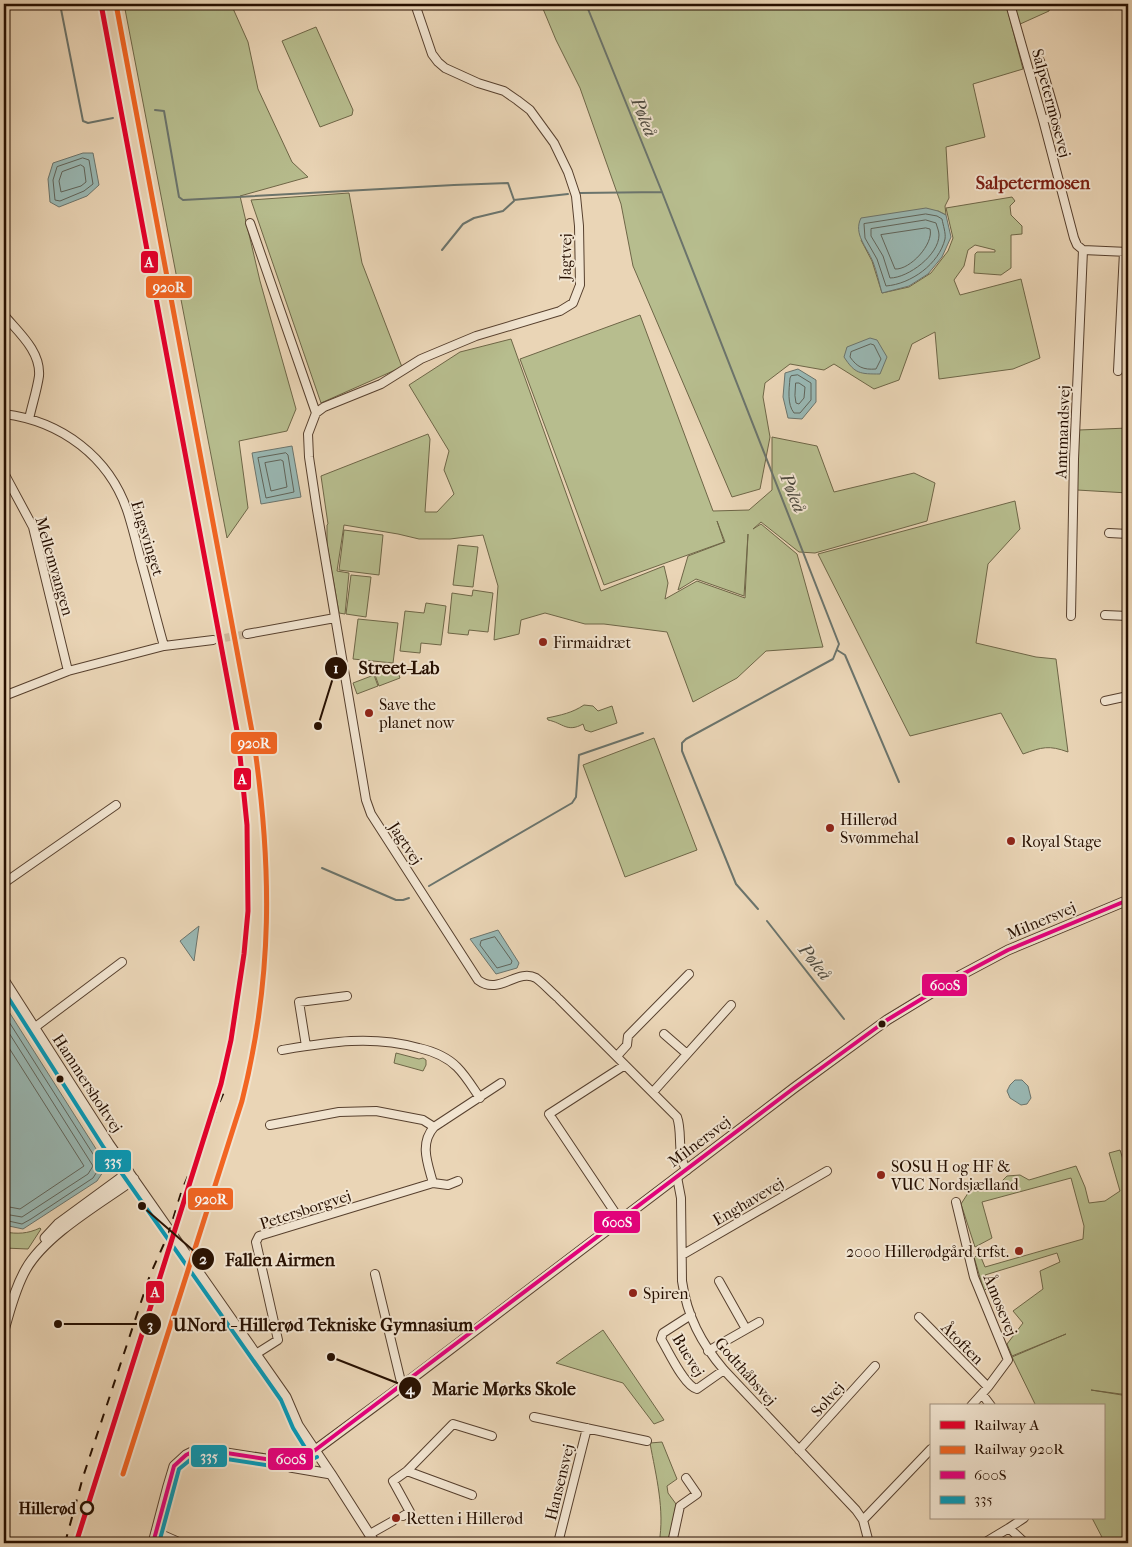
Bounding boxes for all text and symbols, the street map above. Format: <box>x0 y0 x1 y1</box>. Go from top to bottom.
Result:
street label: Salpetermosevej <box>1028 47 1075 160</box>
water label: Pøleå <box>626 94 661 140</box>
district label: Salpetermosen <box>976 173 1091 194</box>
street label: Jagtvej <box>556 233 575 283</box>
line badge: A <box>140 250 159 274</box>
text: A <box>143 254 154 271</box>
line badge: 920R <box>145 275 193 299</box>
text: 920R <box>152 279 186 296</box>
street label: Amtmandsvej <box>1051 385 1074 480</box>
water label: Pøleå <box>775 470 810 516</box>
street label: Engsvinget <box>127 498 168 578</box>
street label: Mellemvangen <box>31 514 78 619</box>
place label: Firmaidræt <box>553 633 631 652</box>
marker: Firmaidræt <box>537 636 549 648</box>
callout: Street-Lab <box>323 652 449 685</box>
text: Street-Lab <box>359 658 440 679</box>
text: 1 <box>333 659 339 677</box>
place label: Save the planet now <box>378 695 456 732</box>
marker: Save the planet now <box>363 707 375 719</box>
line badge: 920R <box>230 731 278 755</box>
text: 920R <box>237 735 271 752</box>
line badge: A <box>233 767 252 791</box>
text: A <box>236 771 247 788</box>
place label: Hillerød Svømmehal <box>840 810 919 847</box>
street label: Jagtvej <box>384 817 426 868</box>
marker: Hillerød Svømmehal <box>824 822 836 834</box>
place label: Royal Stage <box>1021 832 1102 851</box>
marker: Royal Stage <box>1005 835 1017 847</box>
street label: Milnersvej <box>1004 897 1079 944</box>
water label: Pøleå <box>793 939 835 985</box>
line badge: 600S <box>921 973 968 997</box>
text: 600S <box>930 977 960 994</box>
unlabelled marker <box>877 1019 887 1029</box>
street label: Hammersholtvej <box>49 1030 127 1136</box>
unlabelled marker <box>55 1074 65 1084</box>
street label: Milnersvej <box>664 1112 734 1171</box>
line badge: 335 <box>94 1149 132 1173</box>
text: 335 <box>104 1153 122 1170</box>
place label: SOSU H og HF & VUC Nordsjælland <box>890 1157 1019 1194</box>
marker: SOSU H og HF & VUC Nordsjælland <box>875 1169 887 1181</box>
street label: Enghavevej <box>709 1173 787 1229</box>
street label: Petersborgvej <box>257 1186 353 1233</box>
line badge: 920R <box>187 1187 234 1211</box>
text: 920R <box>194 1191 228 1208</box>
line badge: 600S <box>593 1210 641 1234</box>
text: 600S <box>602 1214 632 1231</box>
place label: 2000 Hillerødgård trfst. <box>846 1242 1009 1261</box>
callout: Fallen Airmen <box>191 1243 345 1276</box>
marker: 2000 Hillerødgård trfst. <box>1013 1245 1025 1257</box>
text: 2 <box>199 1250 207 1268</box>
text: Fallen Airmen <box>224 1250 335 1271</box>
street label: Åmosevej <box>979 1270 1022 1339</box>
line badge: A <box>145 1280 165 1304</box>
text: A <box>149 1284 160 1301</box>
place label: Spiren <box>643 1284 689 1303</box>
marker: Spiren <box>627 1287 639 1299</box>
callout: UNord - Hillerød Tekniske Gymnasium <box>138 1308 483 1341</box>
text: UNord - Hillerød Tekniske Gymnasium <box>172 1315 474 1336</box>
text: 3 <box>147 1316 153 1334</box>
street label: Åtoften <box>937 1317 989 1369</box>
street label: Buevej <box>668 1330 709 1380</box>
street label: Godthåbsvej <box>711 1333 780 1409</box>
callout: Marie Mørks Skole <box>397 1372 586 1405</box>
street label: Solvej <box>807 1378 848 1421</box>
text: Marie Mørks Skole <box>431 1379 576 1400</box>
text: 4 <box>405 1380 416 1398</box>
legend <box>930 1404 1104 1520</box>
text: Railway A <box>974 1416 1039 1434</box>
text: Railway 920R <box>974 1440 1065 1458</box>
street label: Hansensvej <box>541 1442 578 1522</box>
line badge: 335 <box>190 1444 228 1468</box>
line badge: 600S <box>267 1447 314 1471</box>
text: 335 <box>200 1448 218 1465</box>
text: 600S <box>276 1451 306 1468</box>
text: 600S <box>974 1466 1007 1484</box>
text: 335 <box>974 1490 993 1508</box>
place label: Hillerød <box>18 1499 77 1518</box>
marker: Hillerød <box>80 1501 94 1515</box>
place label: Retten i Hillerød <box>406 1509 523 1528</box>
marker: Retten i Hillerød <box>390 1512 402 1524</box>

